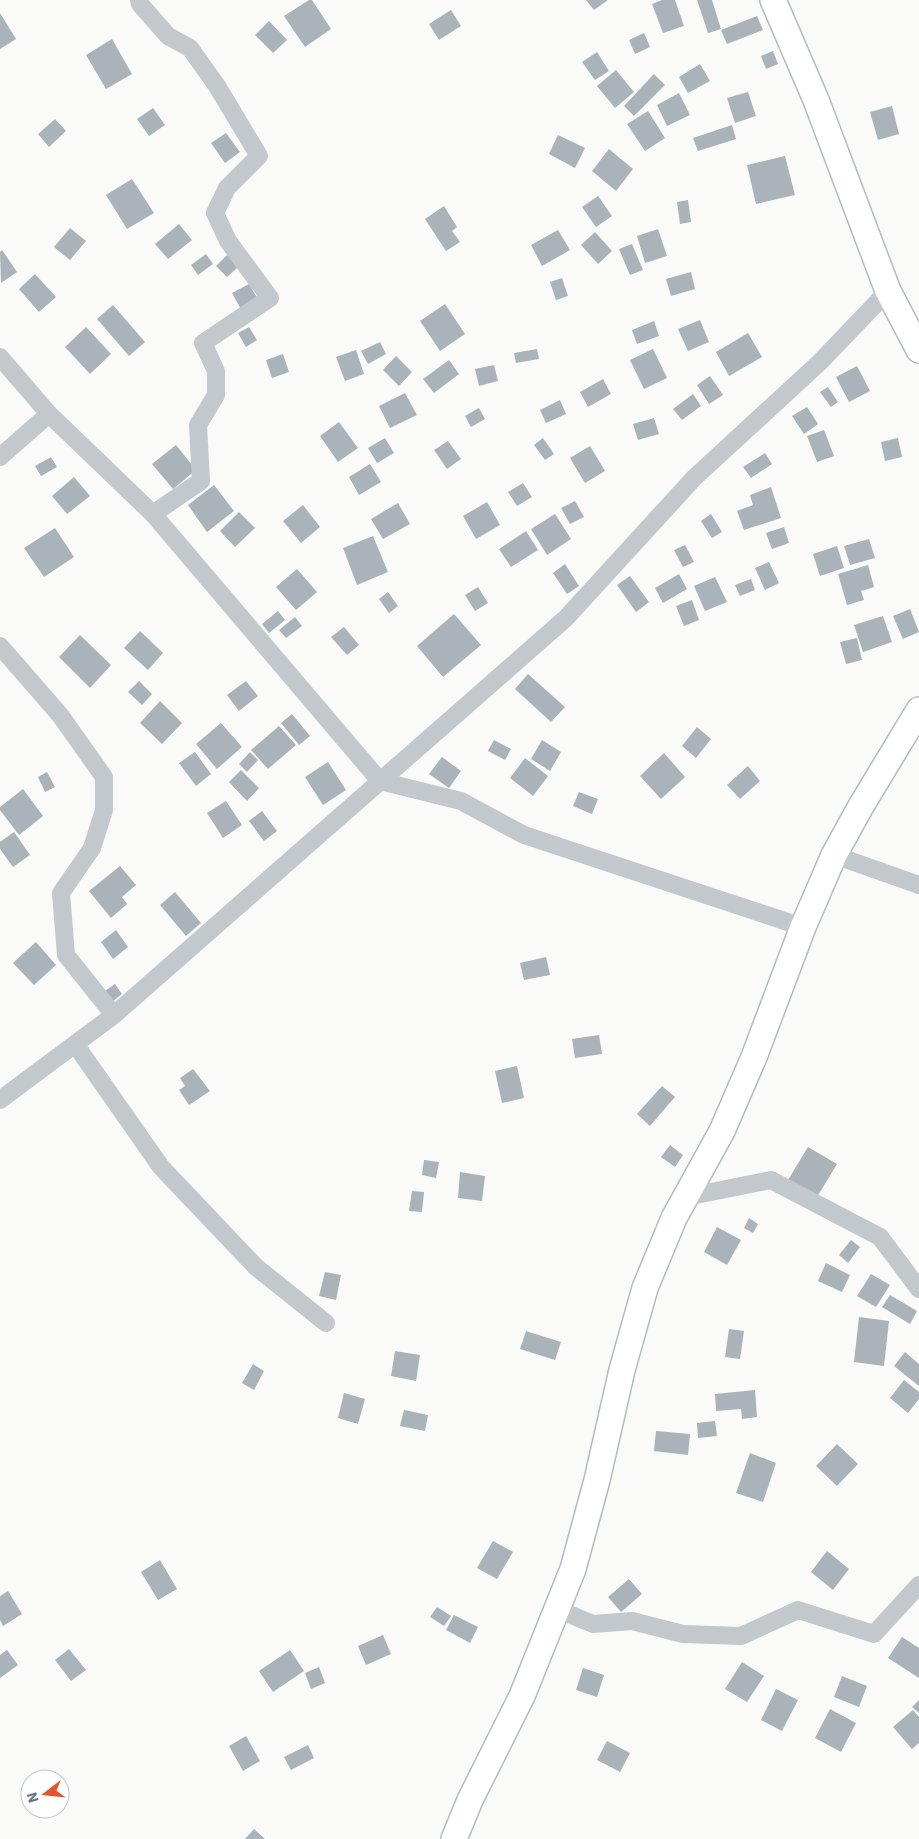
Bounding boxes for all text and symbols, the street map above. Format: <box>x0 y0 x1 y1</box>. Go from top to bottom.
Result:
north arrow <box>20 1769 70 1819</box>
text: N <box>22 1790 43 1805</box>

